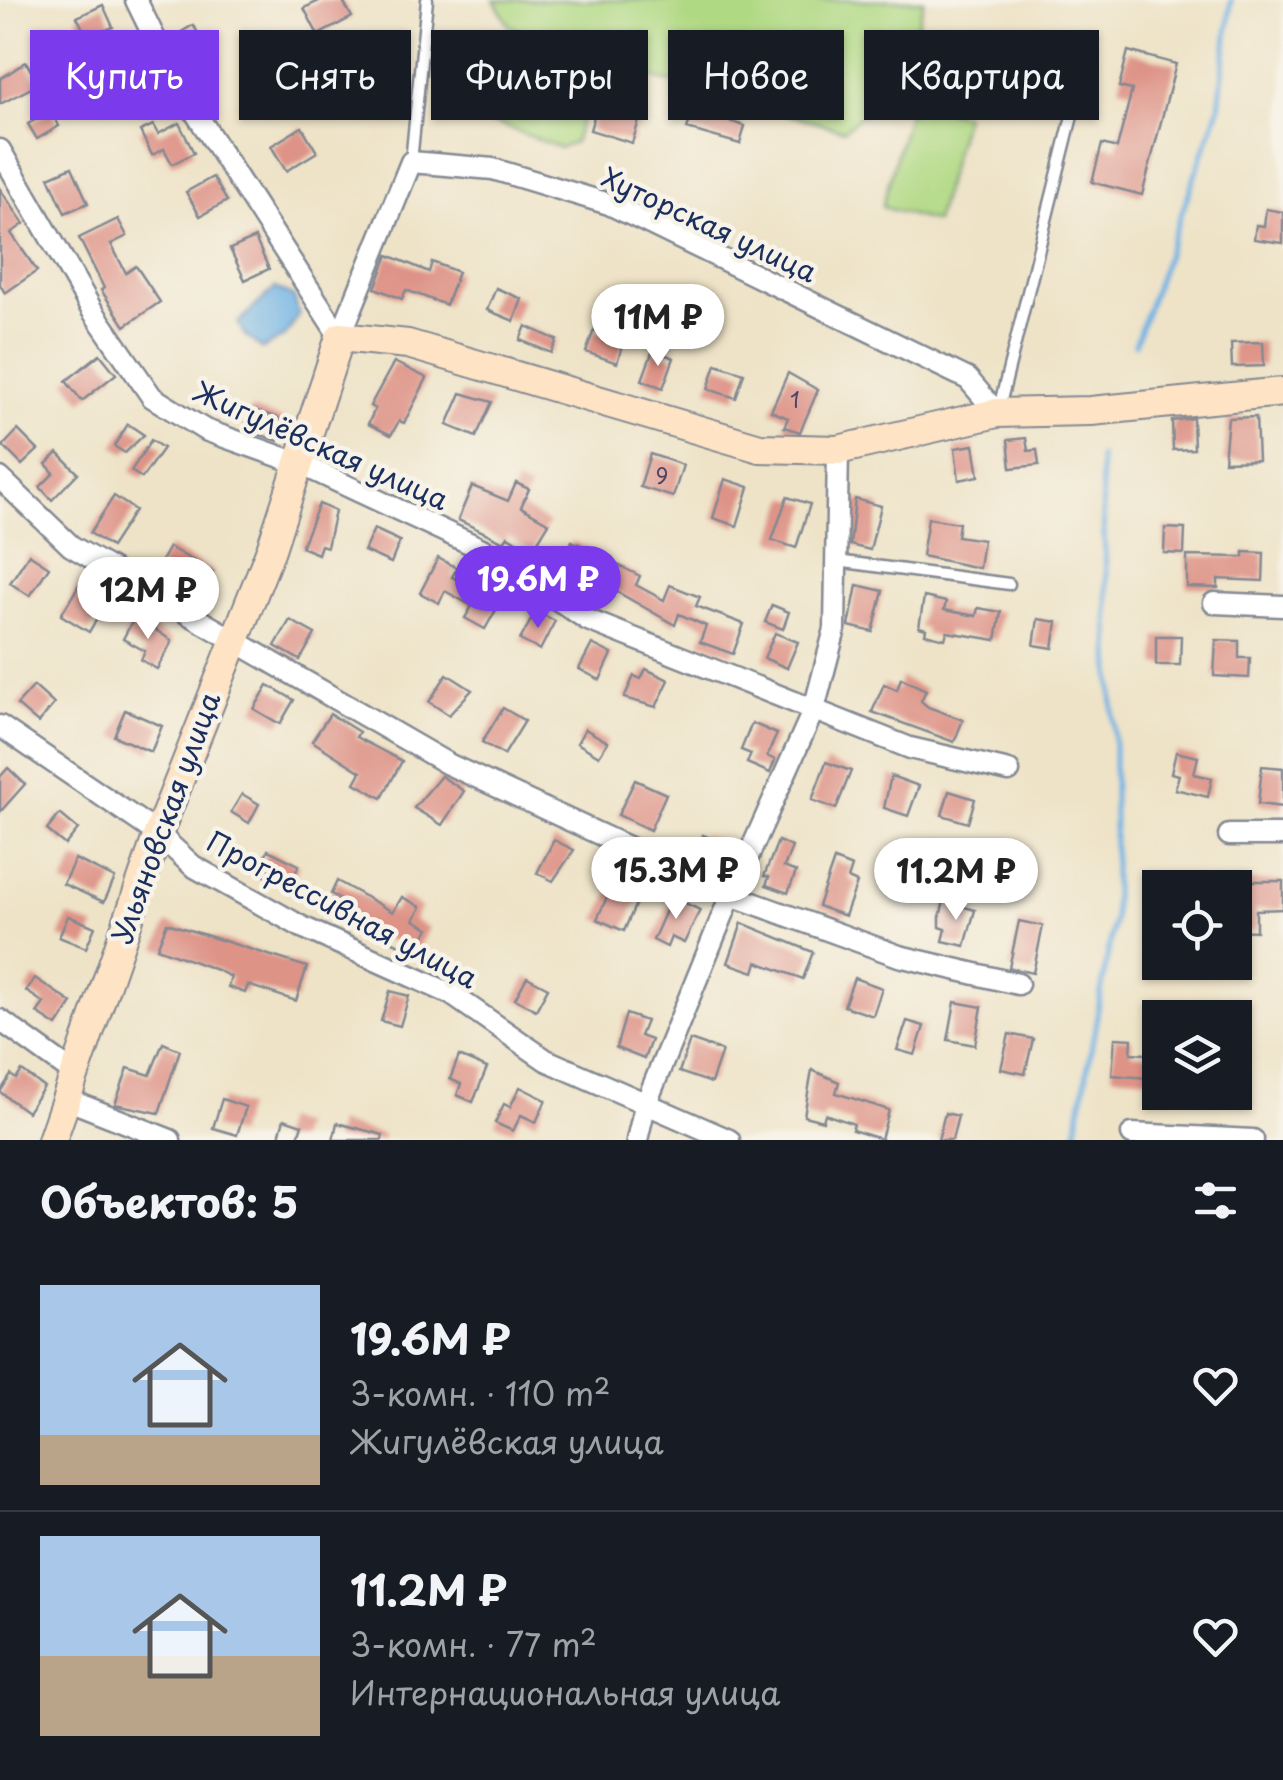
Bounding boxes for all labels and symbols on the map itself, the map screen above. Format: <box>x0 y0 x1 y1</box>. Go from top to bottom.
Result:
street label: Хуторская улица <box>595 155 825 293</box>
pin: 11M ₽ <box>588 284 728 369</box>
street label: Жигулёвская улица <box>187 369 456 520</box>
house number: 1 <box>790 382 800 415</box>
house number: 9 <box>656 458 668 491</box>
pin: 19.6M ₽ <box>446 546 630 631</box>
pin: 12M ₽ <box>78 557 218 642</box>
street label: Ульяновская улица <box>99 685 230 949</box>
street label: Прогрессивная улица <box>200 819 486 999</box>
pin: 15.3M ₽ <box>584 837 768 922</box>
pin: 11.2M ₽ <box>864 838 1048 923</box>

